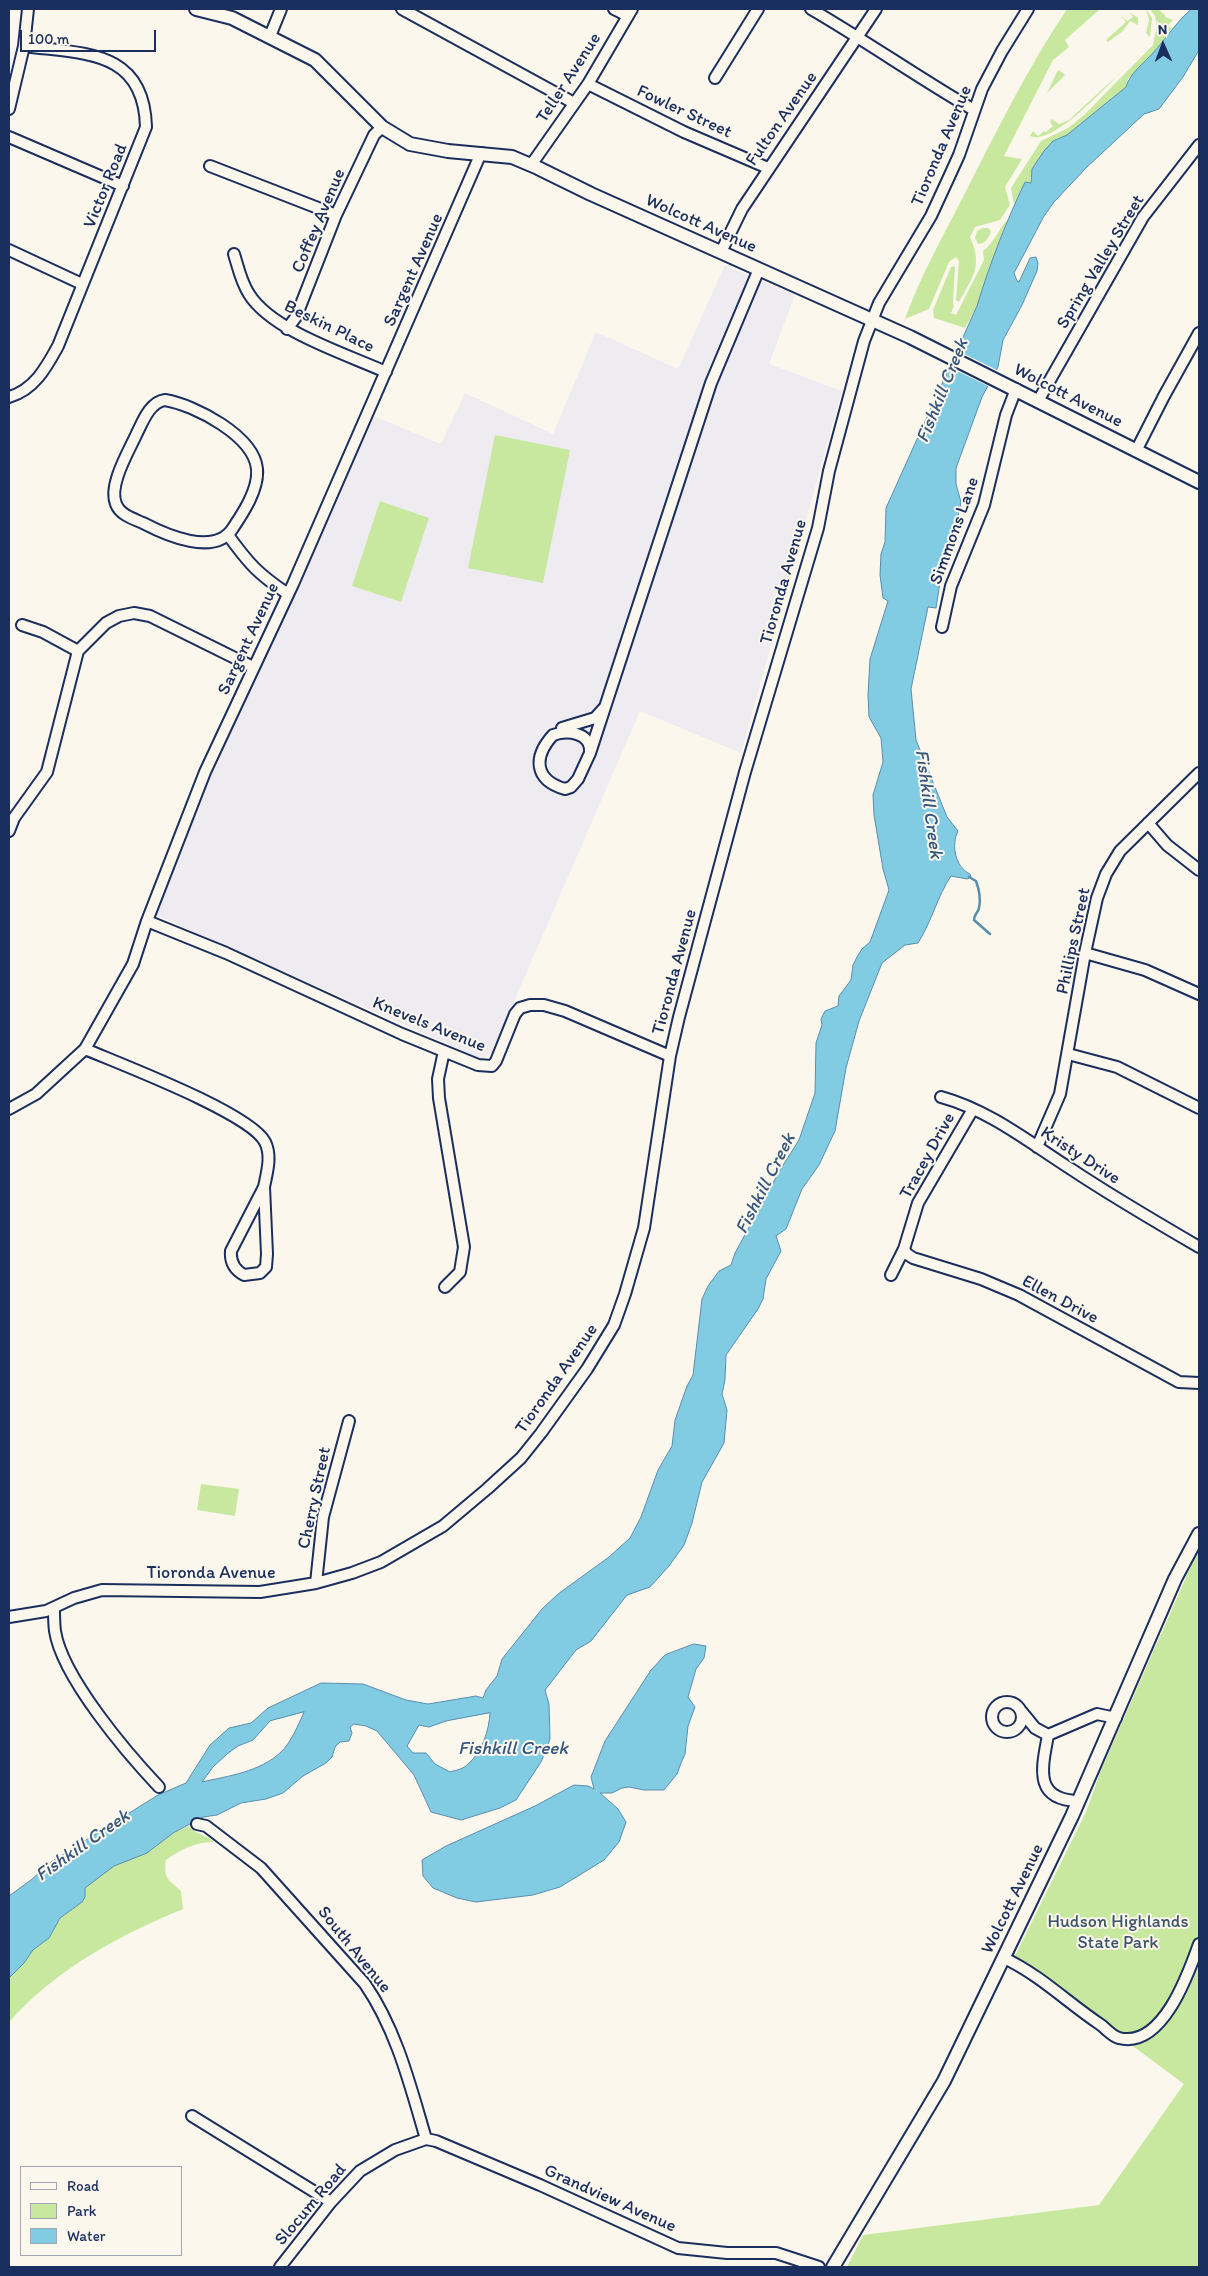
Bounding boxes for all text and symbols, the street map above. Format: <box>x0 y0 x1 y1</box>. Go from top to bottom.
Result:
scale bar <box>22 20 159 52</box>
north arrow <box>1138 20 1188 70</box>
text: N <box>1157 21 1167 38</box>
street label: Teller Avenue <box>532 29 606 127</box>
text: 100 m <box>28 30 69 48</box>
street label: Fulton Avenue <box>741 68 823 170</box>
street label: Fowler Street <box>633 81 735 143</box>
street label: Tioronda Avenue <box>907 82 977 210</box>
street label: Victor Road <box>79 140 133 232</box>
street label: Coffey Avenue <box>287 166 351 276</box>
street label: Wolcott Avenue <box>642 190 760 258</box>
street label: Spring Valley Street <box>1052 191 1150 333</box>
street label: Sargent Avenue <box>379 210 449 330</box>
street label: Beskin Place <box>280 296 378 358</box>
water label: Fishkill Creek <box>912 336 974 446</box>
street label: Wolcott Avenue <box>1010 359 1126 433</box>
street label: Simmons Lane <box>926 474 984 588</box>
street label: Tioronda Avenue <box>756 517 812 647</box>
street label: Sargent Avenue <box>214 579 284 699</box>
water label: Fishkill Creek <box>909 748 947 860</box>
street label: Phillips Street <box>1052 886 1096 996</box>
street label: Tioronda Avenue <box>648 907 702 1037</box>
street label: Knevels Avenue <box>369 992 489 1058</box>
street label: Tracey Drive <box>895 1109 961 1203</box>
street label: Kristy Drive <box>1036 1122 1124 1190</box>
water label: Fishkill Creek <box>731 1130 801 1238</box>
street label: Ellen Drive <box>1018 1271 1102 1329</box>
street label: Tioronda Avenue <box>511 1320 603 1438</box>
street label: Cherry Street <box>294 1445 336 1551</box>
street label: Tioronda Avenue <box>146 1562 276 1584</box>
water label: Fishkill Creek <box>458 1738 568 1760</box>
water label: Fishkill Creek <box>31 1805 135 1887</box>
street label: Wolcott Avenue <box>977 1841 1049 1957</box>
street label: South Avenue <box>312 1902 396 1998</box>
park label: Hudson Highlands State Park <box>1047 1911 1189 1954</box>
street label: Slocum Road <box>270 2160 352 2250</box>
street label: Grandview Avenue <box>540 2160 680 2238</box>
legend <box>20 2166 182 2256</box>
text: Road <box>67 2177 99 2195</box>
text: Park <box>67 2202 97 2220</box>
text: Water <box>67 2227 105 2245</box>

